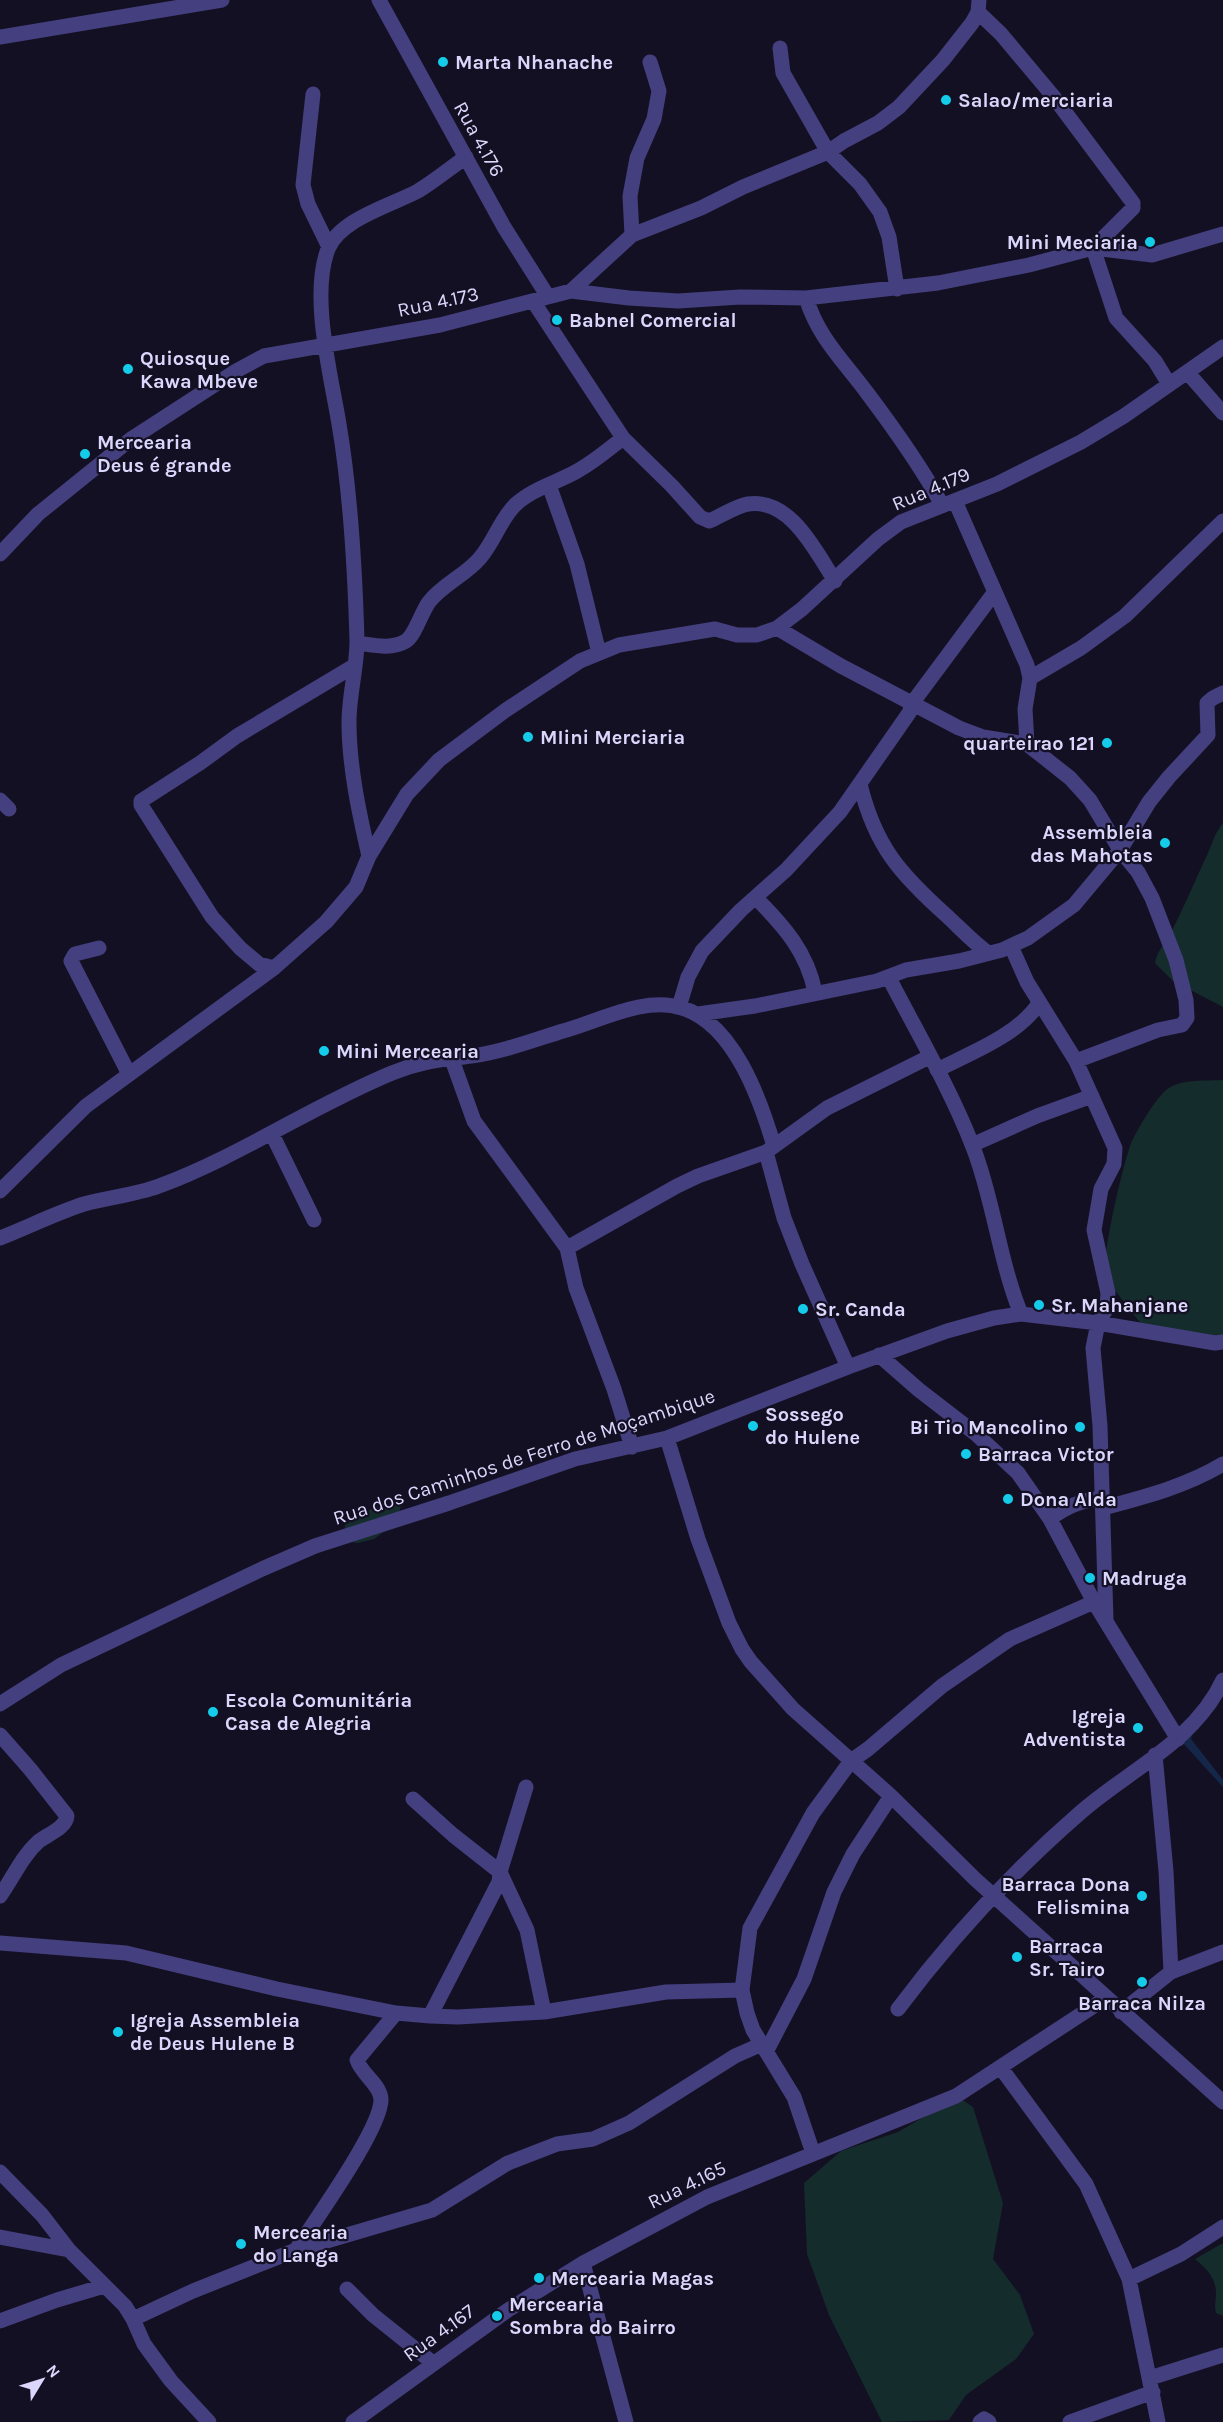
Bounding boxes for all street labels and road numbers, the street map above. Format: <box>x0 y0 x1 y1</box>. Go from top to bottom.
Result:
street label: Rua 4.176 <box>449 97 509 181</box>
street label: Rua 4.173 <box>395 282 481 322</box>
street label: Rua 4.179 <box>889 462 973 516</box>
street label: Rua dos Caminhos de Ferro de Moçambique <box>330 1384 718 1530</box>
street label: Rua 4.165 <box>644 2156 730 2214</box>
street label: Rua 4.167 <box>399 2299 480 2366</box>

